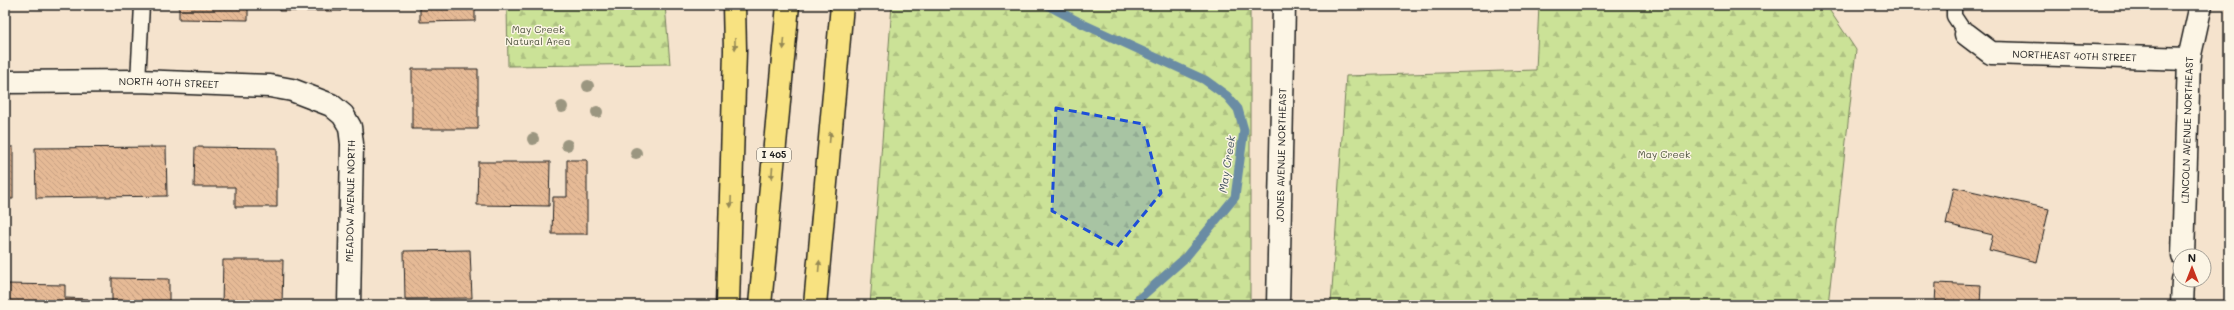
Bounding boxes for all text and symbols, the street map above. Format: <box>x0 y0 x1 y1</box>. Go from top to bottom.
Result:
park label: May Creek Natural Area <box>506 22 570 48</box>
one-way arrow <box>732 38 738 51</box>
one-way arrow <box>781 38 788 50</box>
street label: NORTHEAST 40TH STREET <box>2012 47 2137 64</box>
street label: LINCOLN AVENUE NORTHEAST <box>2178 56 2196 204</box>
street label: NORTH 40TH STREET <box>119 74 220 91</box>
street label: JONES AVENUE NORTHEAST <box>1273 87 1289 222</box>
one-way arrow <box>827 131 834 143</box>
water label: May Creek <box>1215 134 1238 194</box>
street label: MEADOW AVENUE NORTH <box>342 140 358 262</box>
park label: May Creek <box>1638 147 1690 161</box>
road number: I 405 <box>757 148 791 162</box>
one-way arrow <box>769 167 776 179</box>
one-way arrow <box>728 196 734 209</box>
north arrow <box>2172 248 2212 288</box>
text: N <box>2188 250 2196 265</box>
one-way arrow <box>815 260 822 272</box>

